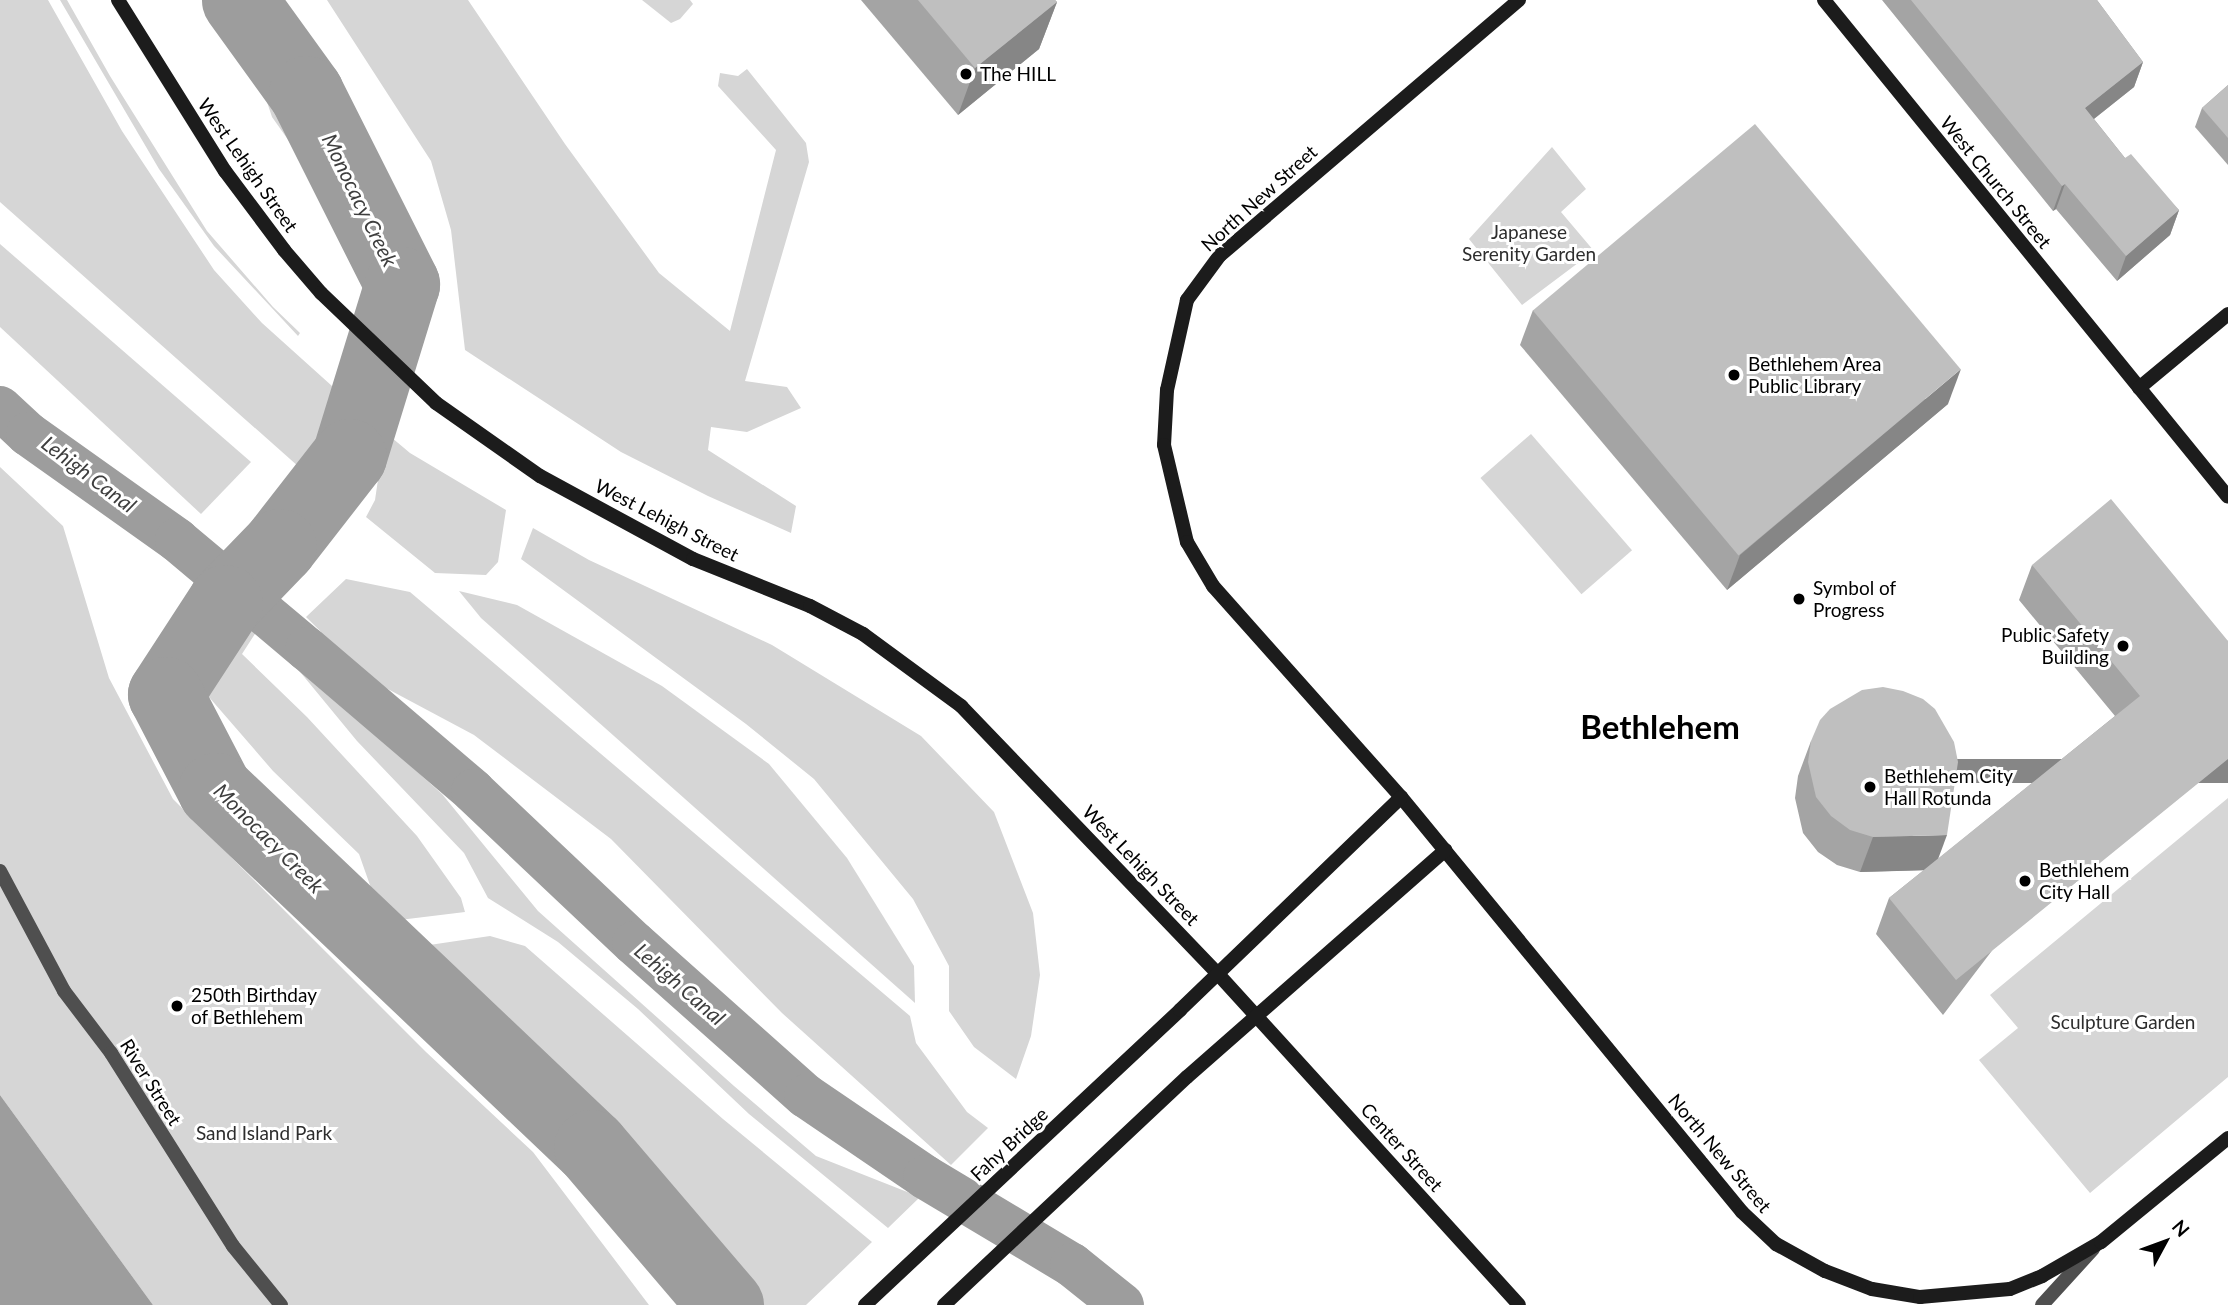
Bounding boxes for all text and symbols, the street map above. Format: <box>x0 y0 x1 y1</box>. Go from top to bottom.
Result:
place label: The HILL <box>980 63 1056 85</box>
marker: The HILL <box>958 66 974 82</box>
street label: West Lehigh Street <box>193 94 303 236</box>
street label: West Church Street <box>1936 111 2056 253</box>
water label: Monocacy Creek <box>317 129 403 271</box>
street label: North New Street <box>1196 140 1322 256</box>
park label: Japanese Serenity Garden <box>1462 221 1596 265</box>
place label: Bethlehem Area Public Library <box>1748 353 1882 397</box>
marker: Bethlehem Area Public Library <box>1726 367 1742 383</box>
water label: Lehigh Canal <box>37 430 141 518</box>
street label: West Lehigh Street <box>591 474 743 566</box>
place label: Symbol of Progress <box>1813 577 1896 621</box>
marker: Symbol of Progress <box>1791 591 1807 607</box>
place label: Public Safety Building <box>2001 624 2109 668</box>
marker: Public Safety Building <box>2115 638 2131 654</box>
district label: Bethlehem <box>1580 707 1740 747</box>
place label: Bethlehem City Hall Rotunda <box>1884 765 2013 809</box>
water label: Monocacy Creek <box>209 778 329 898</box>
marker: Bethlehem City Hall Rotunda <box>1862 779 1878 795</box>
street label: West Lehigh Street <box>1078 800 1204 930</box>
place label: Bethlehem City Hall <box>2039 859 2129 903</box>
marker: Bethlehem City Hall <box>2017 873 2033 889</box>
water label: Lehigh Canal <box>630 938 730 1030</box>
place label: 250th Birthday of Bethlehem <box>191 984 317 1028</box>
marker: 250th Birthday of Bethlehem <box>169 998 185 1014</box>
park label: Sculpture Garden <box>2051 1011 2195 1033</box>
street label: River Street <box>115 1035 187 1129</box>
street label: North New Street <box>1664 1089 1776 1217</box>
street label: Center Street <box>1356 1098 1448 1196</box>
street label: Fahy Bridge <box>965 1102 1053 1186</box>
park label: Sand Island Park <box>196 1122 332 1144</box>
north arrow <box>2130 1207 2200 1277</box>
text: N <box>2168 1215 2195 1241</box>

